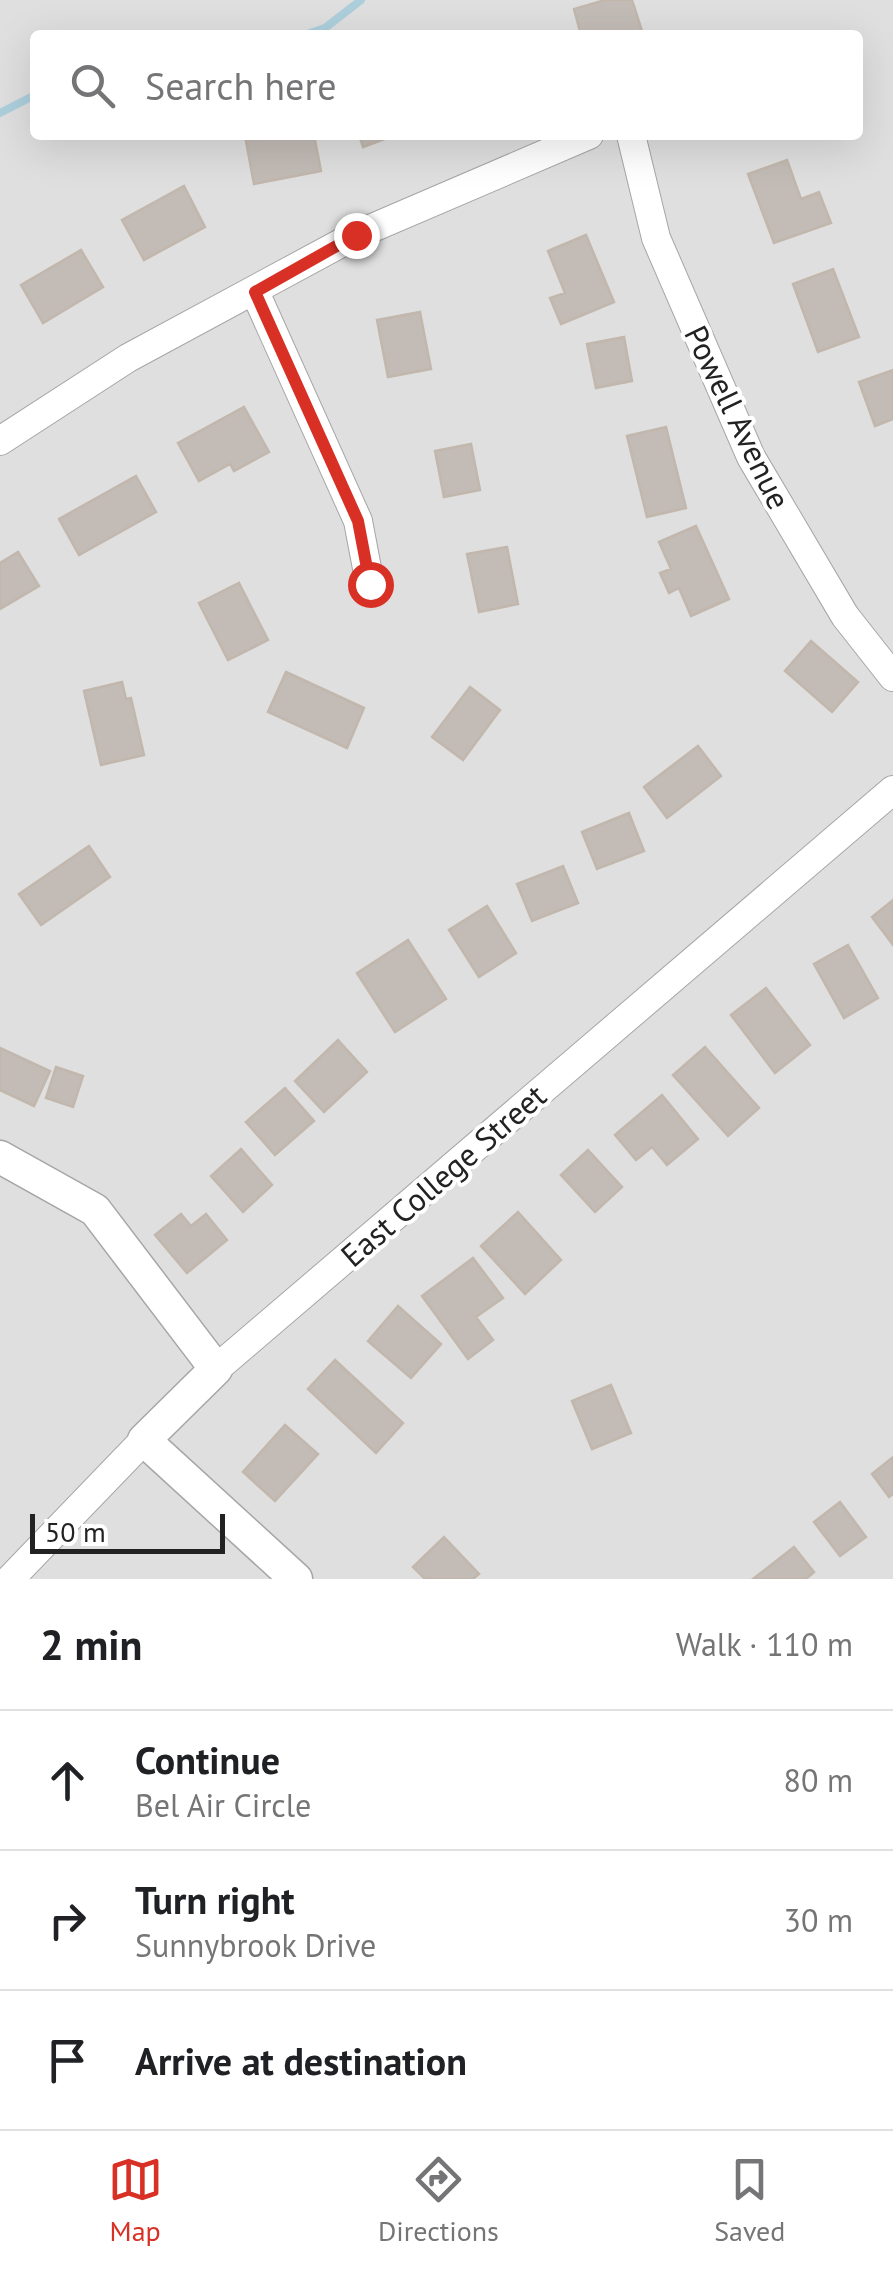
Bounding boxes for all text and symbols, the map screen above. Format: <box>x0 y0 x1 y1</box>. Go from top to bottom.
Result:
search box <box>30 30 863 140</box>
icon: search <box>65 58 120 113</box>
text: Search here <box>145 61 337 110</box>
route end <box>334 213 380 259</box>
street label: Powell Avenue <box>675 318 801 516</box>
route start <box>348 562 394 608</box>
street label: East College Street <box>332 1074 554 1276</box>
scale bar <box>30 1509 225 1554</box>
text: 50 m <box>45 1513 106 1550</box>
text: 2 min <box>40 1617 142 1672</box>
text: Walk · 110 m <box>676 1623 853 1665</box>
text: Continue <box>135 1735 280 1784</box>
icon: ahead <box>40 1753 95 1808</box>
text: 80 m <box>784 1759 853 1801</box>
text: Bel Air Circle <box>135 1784 311 1826</box>
text: Turn right <box>135 1875 295 1924</box>
icon: right <box>40 1893 95 1948</box>
text: 30 m <box>784 1899 853 1941</box>
text: Sunnybrook Drive <box>135 1924 376 1966</box>
icon: arrive <box>40 2033 95 2088</box>
text: Arrive at destination <box>135 2036 467 2085</box>
tab: Map <box>108 2152 163 2249</box>
tab: Directions <box>378 2152 499 2249</box>
tab: Saved <box>714 2152 785 2249</box>

